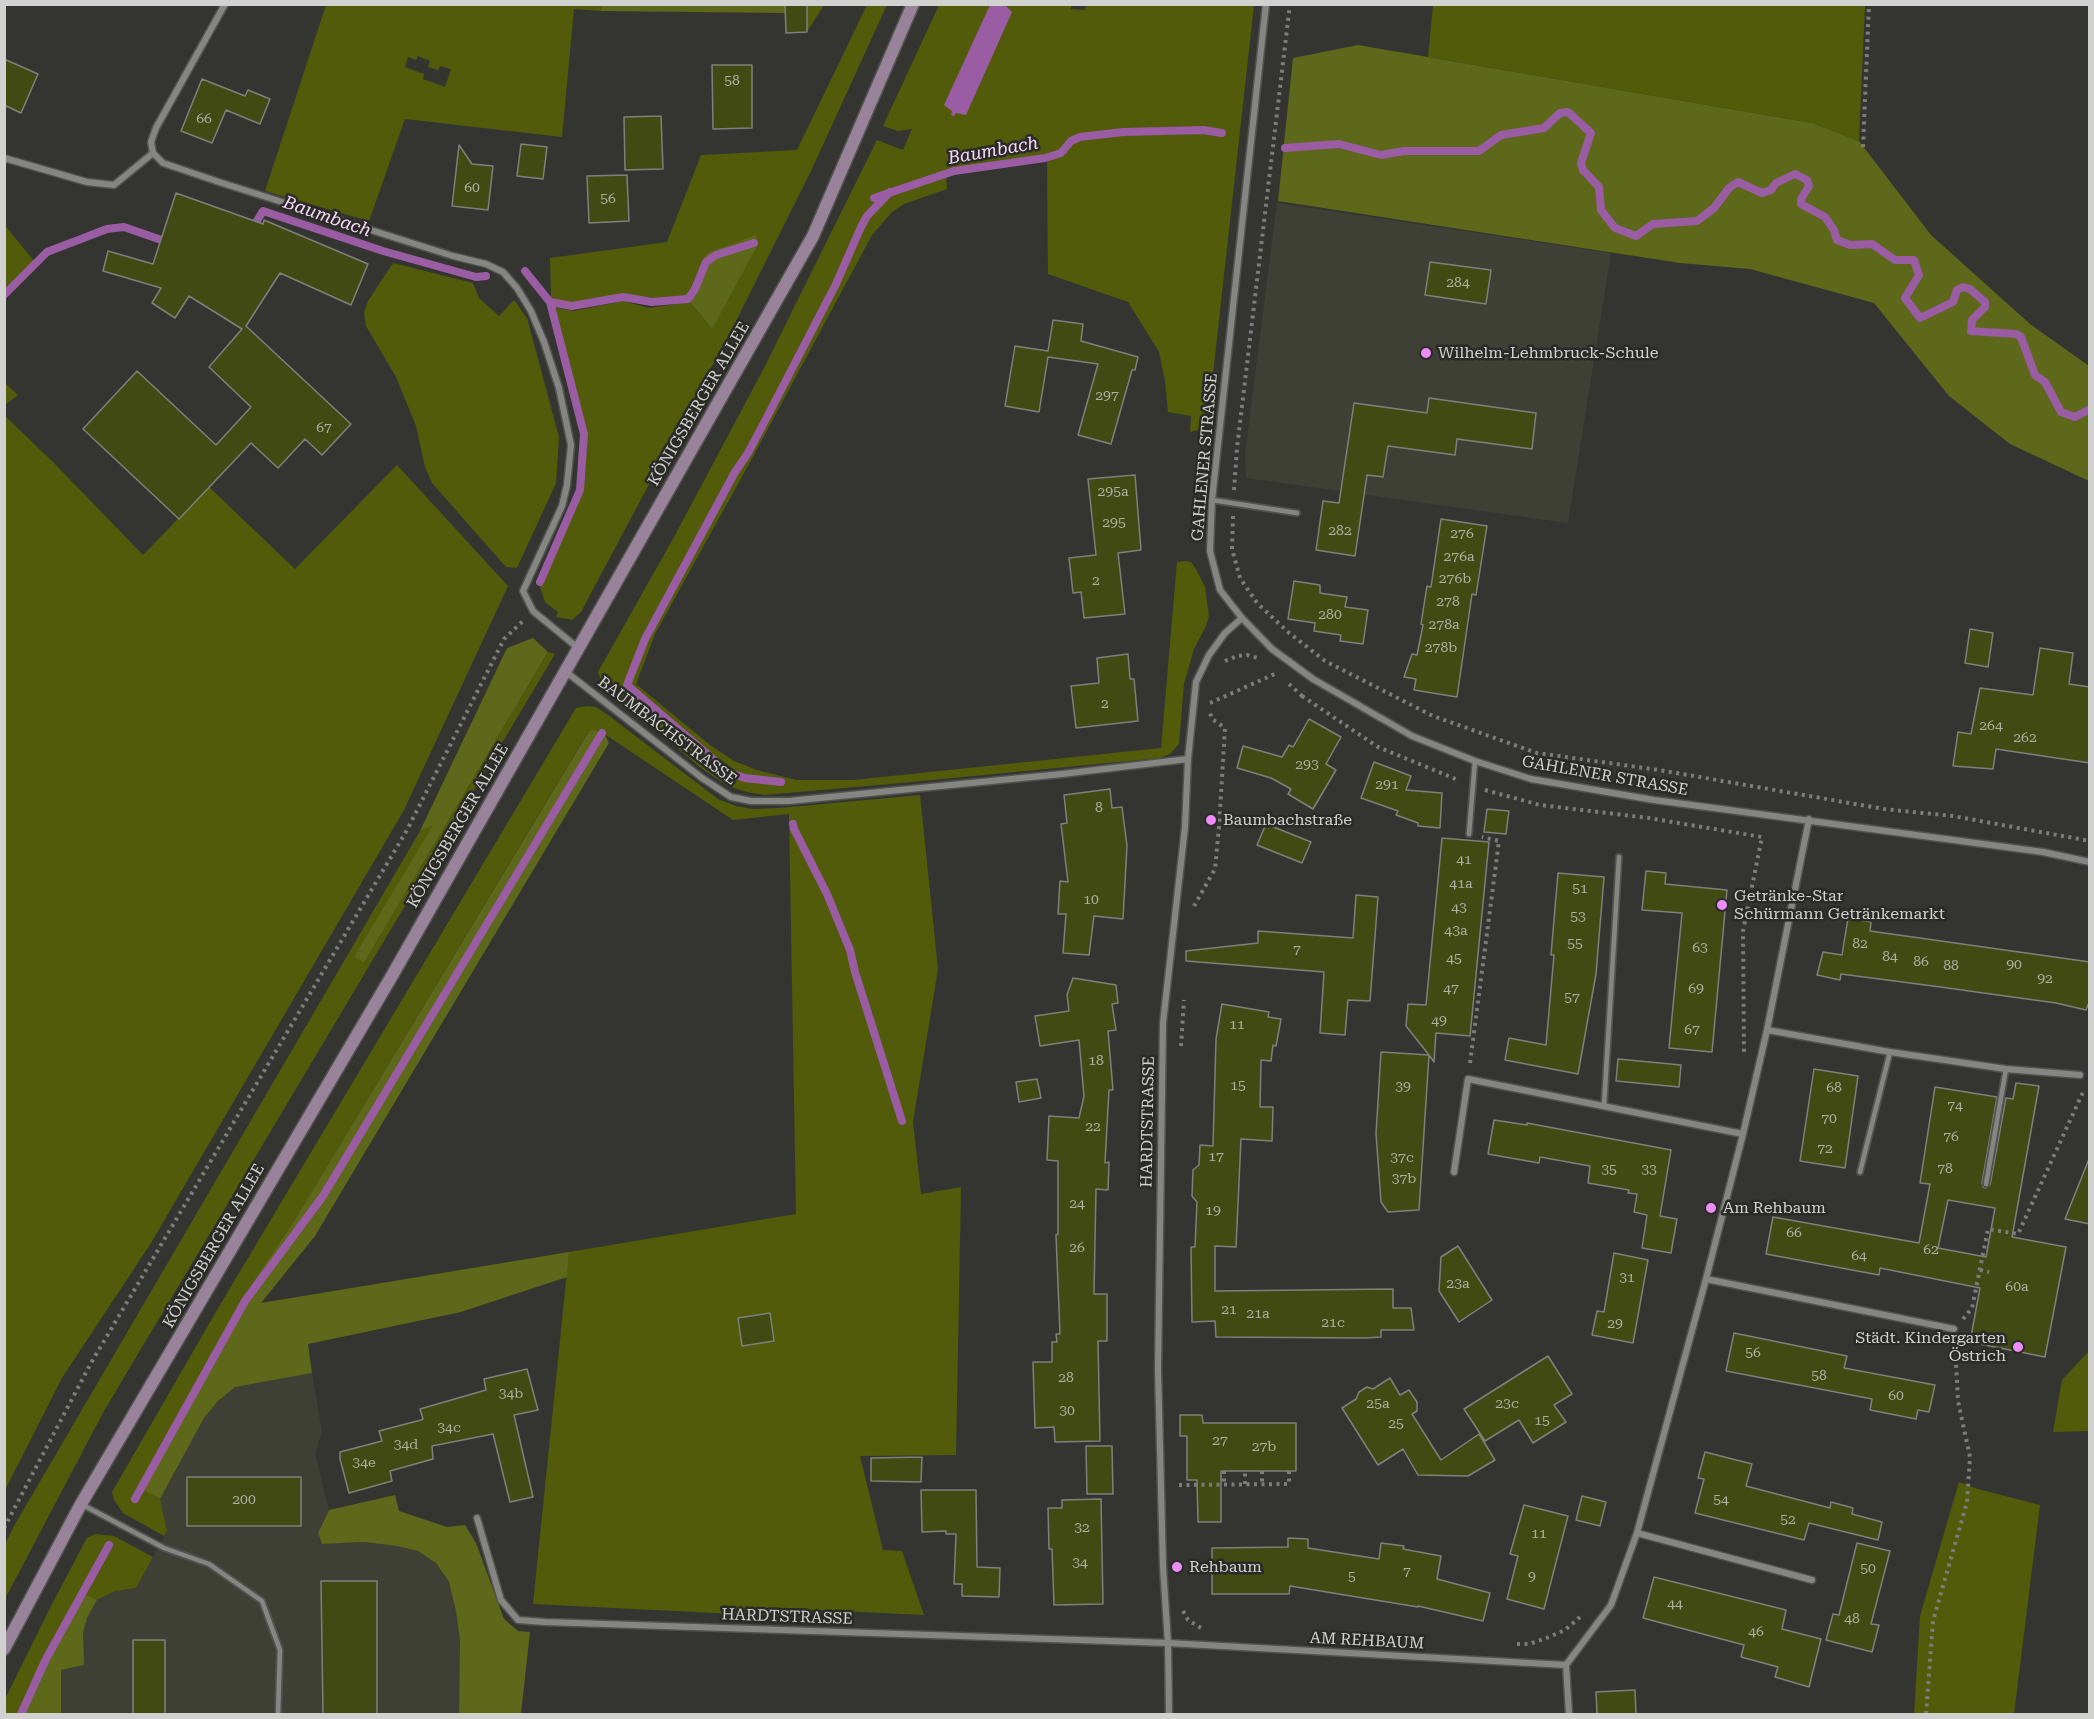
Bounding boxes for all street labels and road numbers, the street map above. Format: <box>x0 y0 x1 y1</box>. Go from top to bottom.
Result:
street label: KÖNIGSBERGER ALLEE <box>644 319 754 489</box>
street label: GAHLENER STRASSE <box>1188 372 1222 542</box>
street label: BAUMBACHSTRASSE <box>594 673 740 789</box>
street label: KÖNIGSBERGER ALLEE <box>403 741 513 911</box>
street label: GAHLENER STRASSE <box>1520 752 1690 800</box>
street label: HARDTSTRASSE <box>1137 1056 1159 1188</box>
street label: KÖNIGSBERGER ALLEE <box>159 1161 269 1331</box>
street label: HARDTSTRASSE <box>721 1605 853 1629</box>
street label: AM REHBAUM <box>1309 1628 1425 1654</box>

